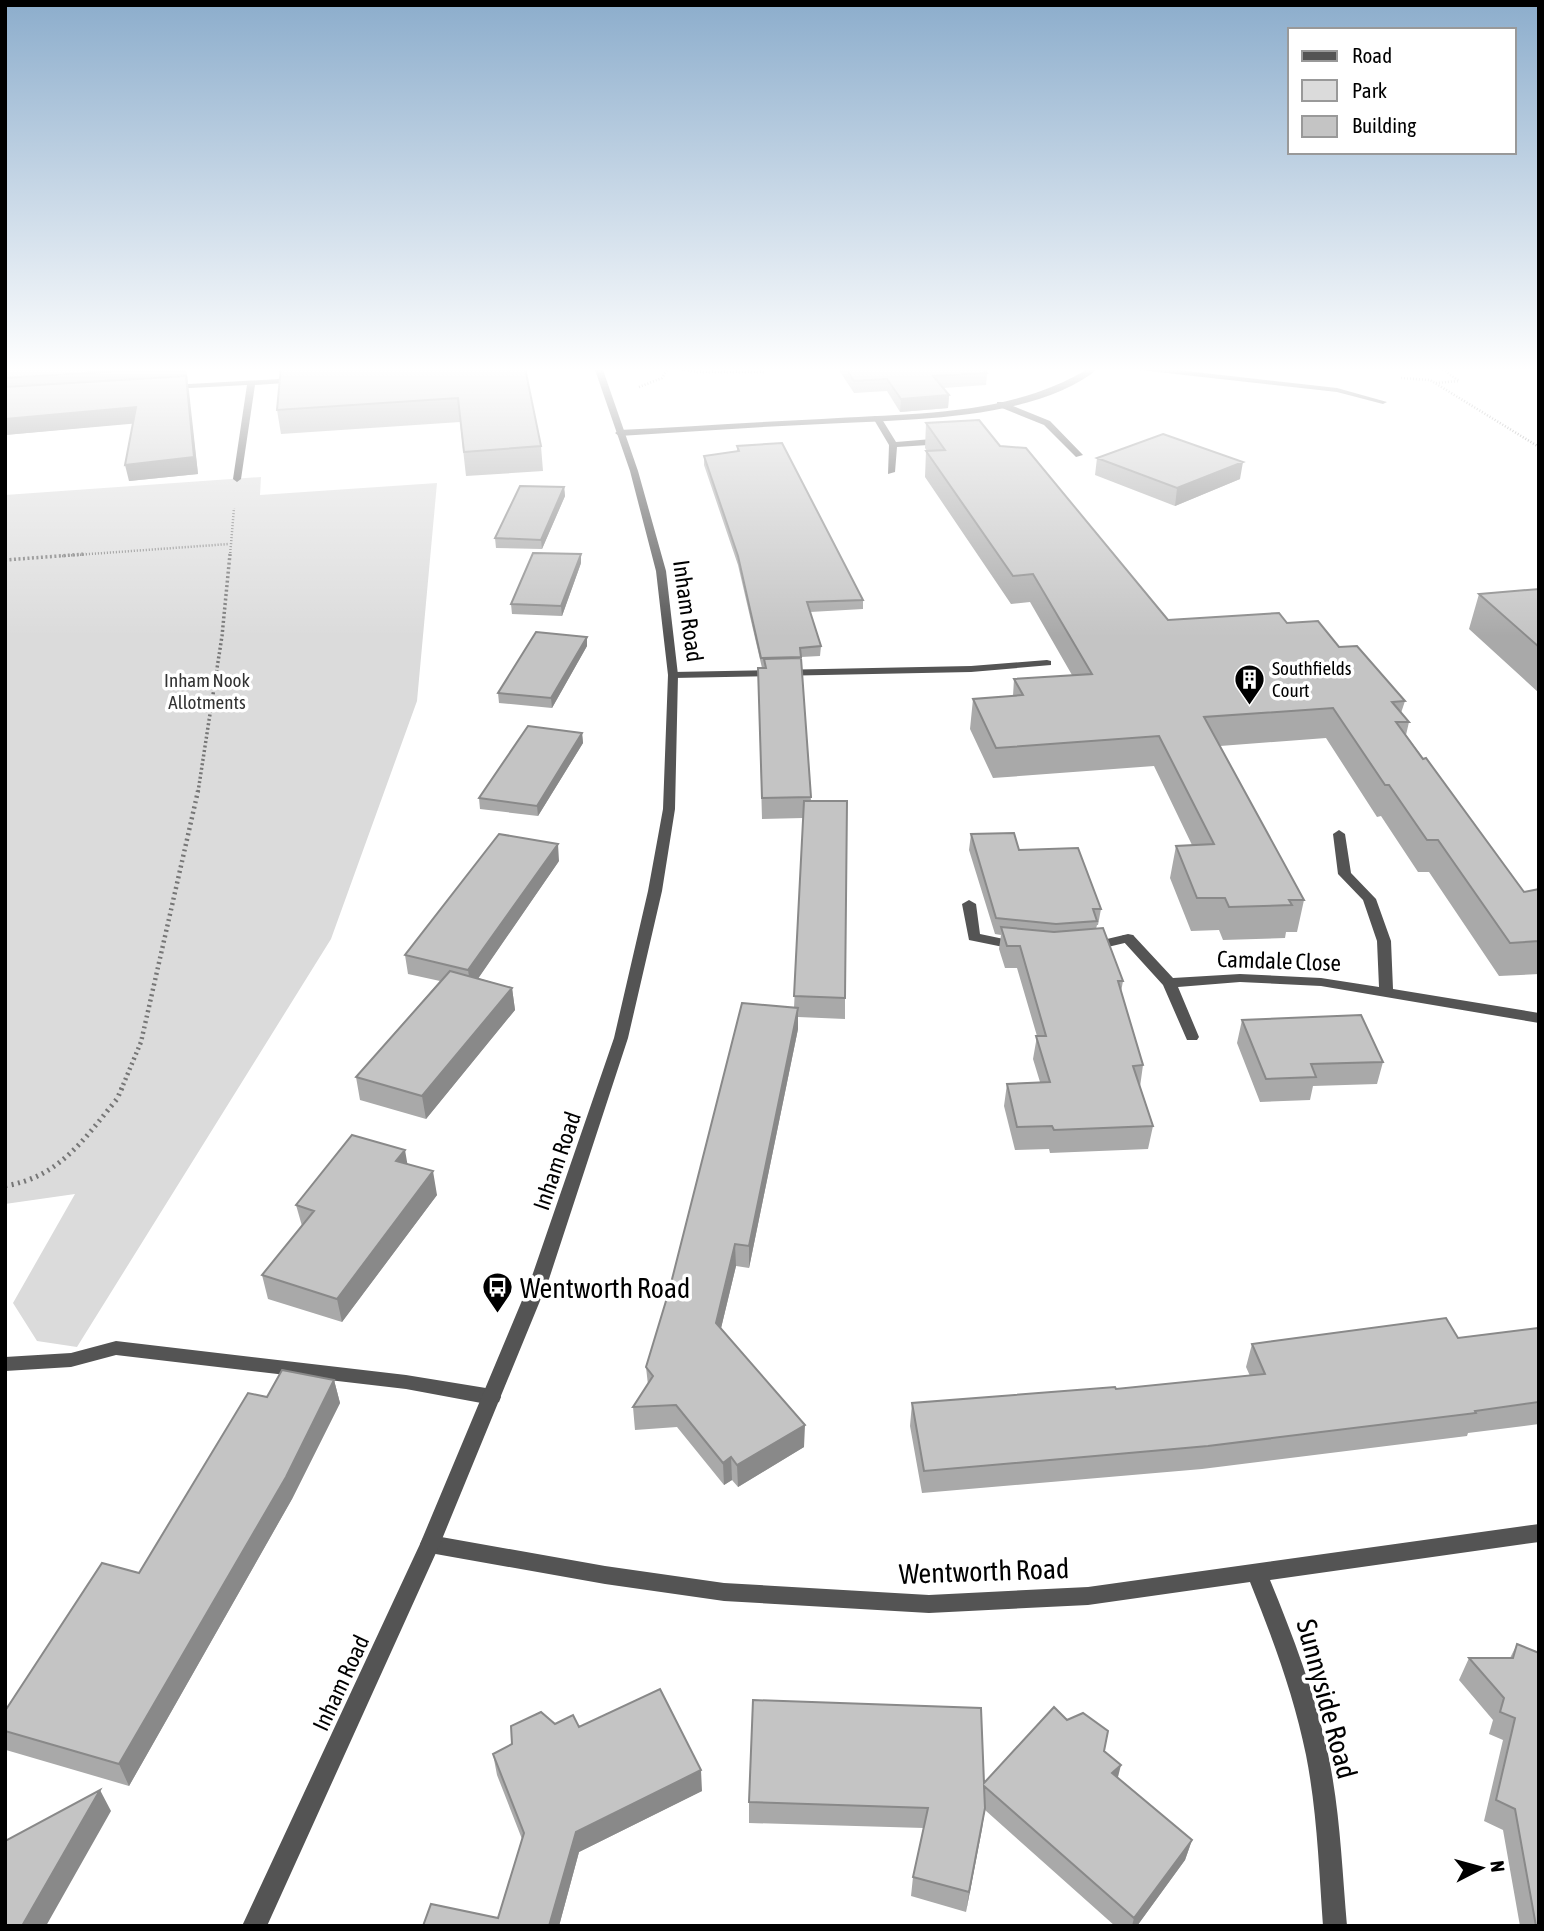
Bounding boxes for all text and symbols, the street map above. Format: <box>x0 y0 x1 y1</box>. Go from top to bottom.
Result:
legend <box>1288 28 1516 154</box>
text: Road <box>1352 43 1392 67</box>
text: Park <box>1352 78 1387 102</box>
text: Building <box>1352 113 1416 137</box>
street label: Inham Road <box>668 558 708 664</box>
place label: Southfields Court <box>1272 657 1352 701</box>
building icon: Southfields Court <box>1232 662 1266 706</box>
park label: Inham Nook Allotments <box>164 669 251 713</box>
street label: Camdale Close <box>1216 946 1342 976</box>
street label: Inham Road <box>528 1108 586 1214</box>
bus stop icon: Wentworth Road <box>480 1271 514 1315</box>
place label: Wentworth Road <box>520 1272 690 1304</box>
street label: Wentworth Road <box>898 1552 1070 1590</box>
street label: Sunnyside Road <box>1290 1616 1364 1782</box>
street label: Inham Road <box>308 1631 374 1735</box>
north arrow <box>1446 1833 1516 1903</box>
text: N <box>1486 1859 1509 1873</box>

